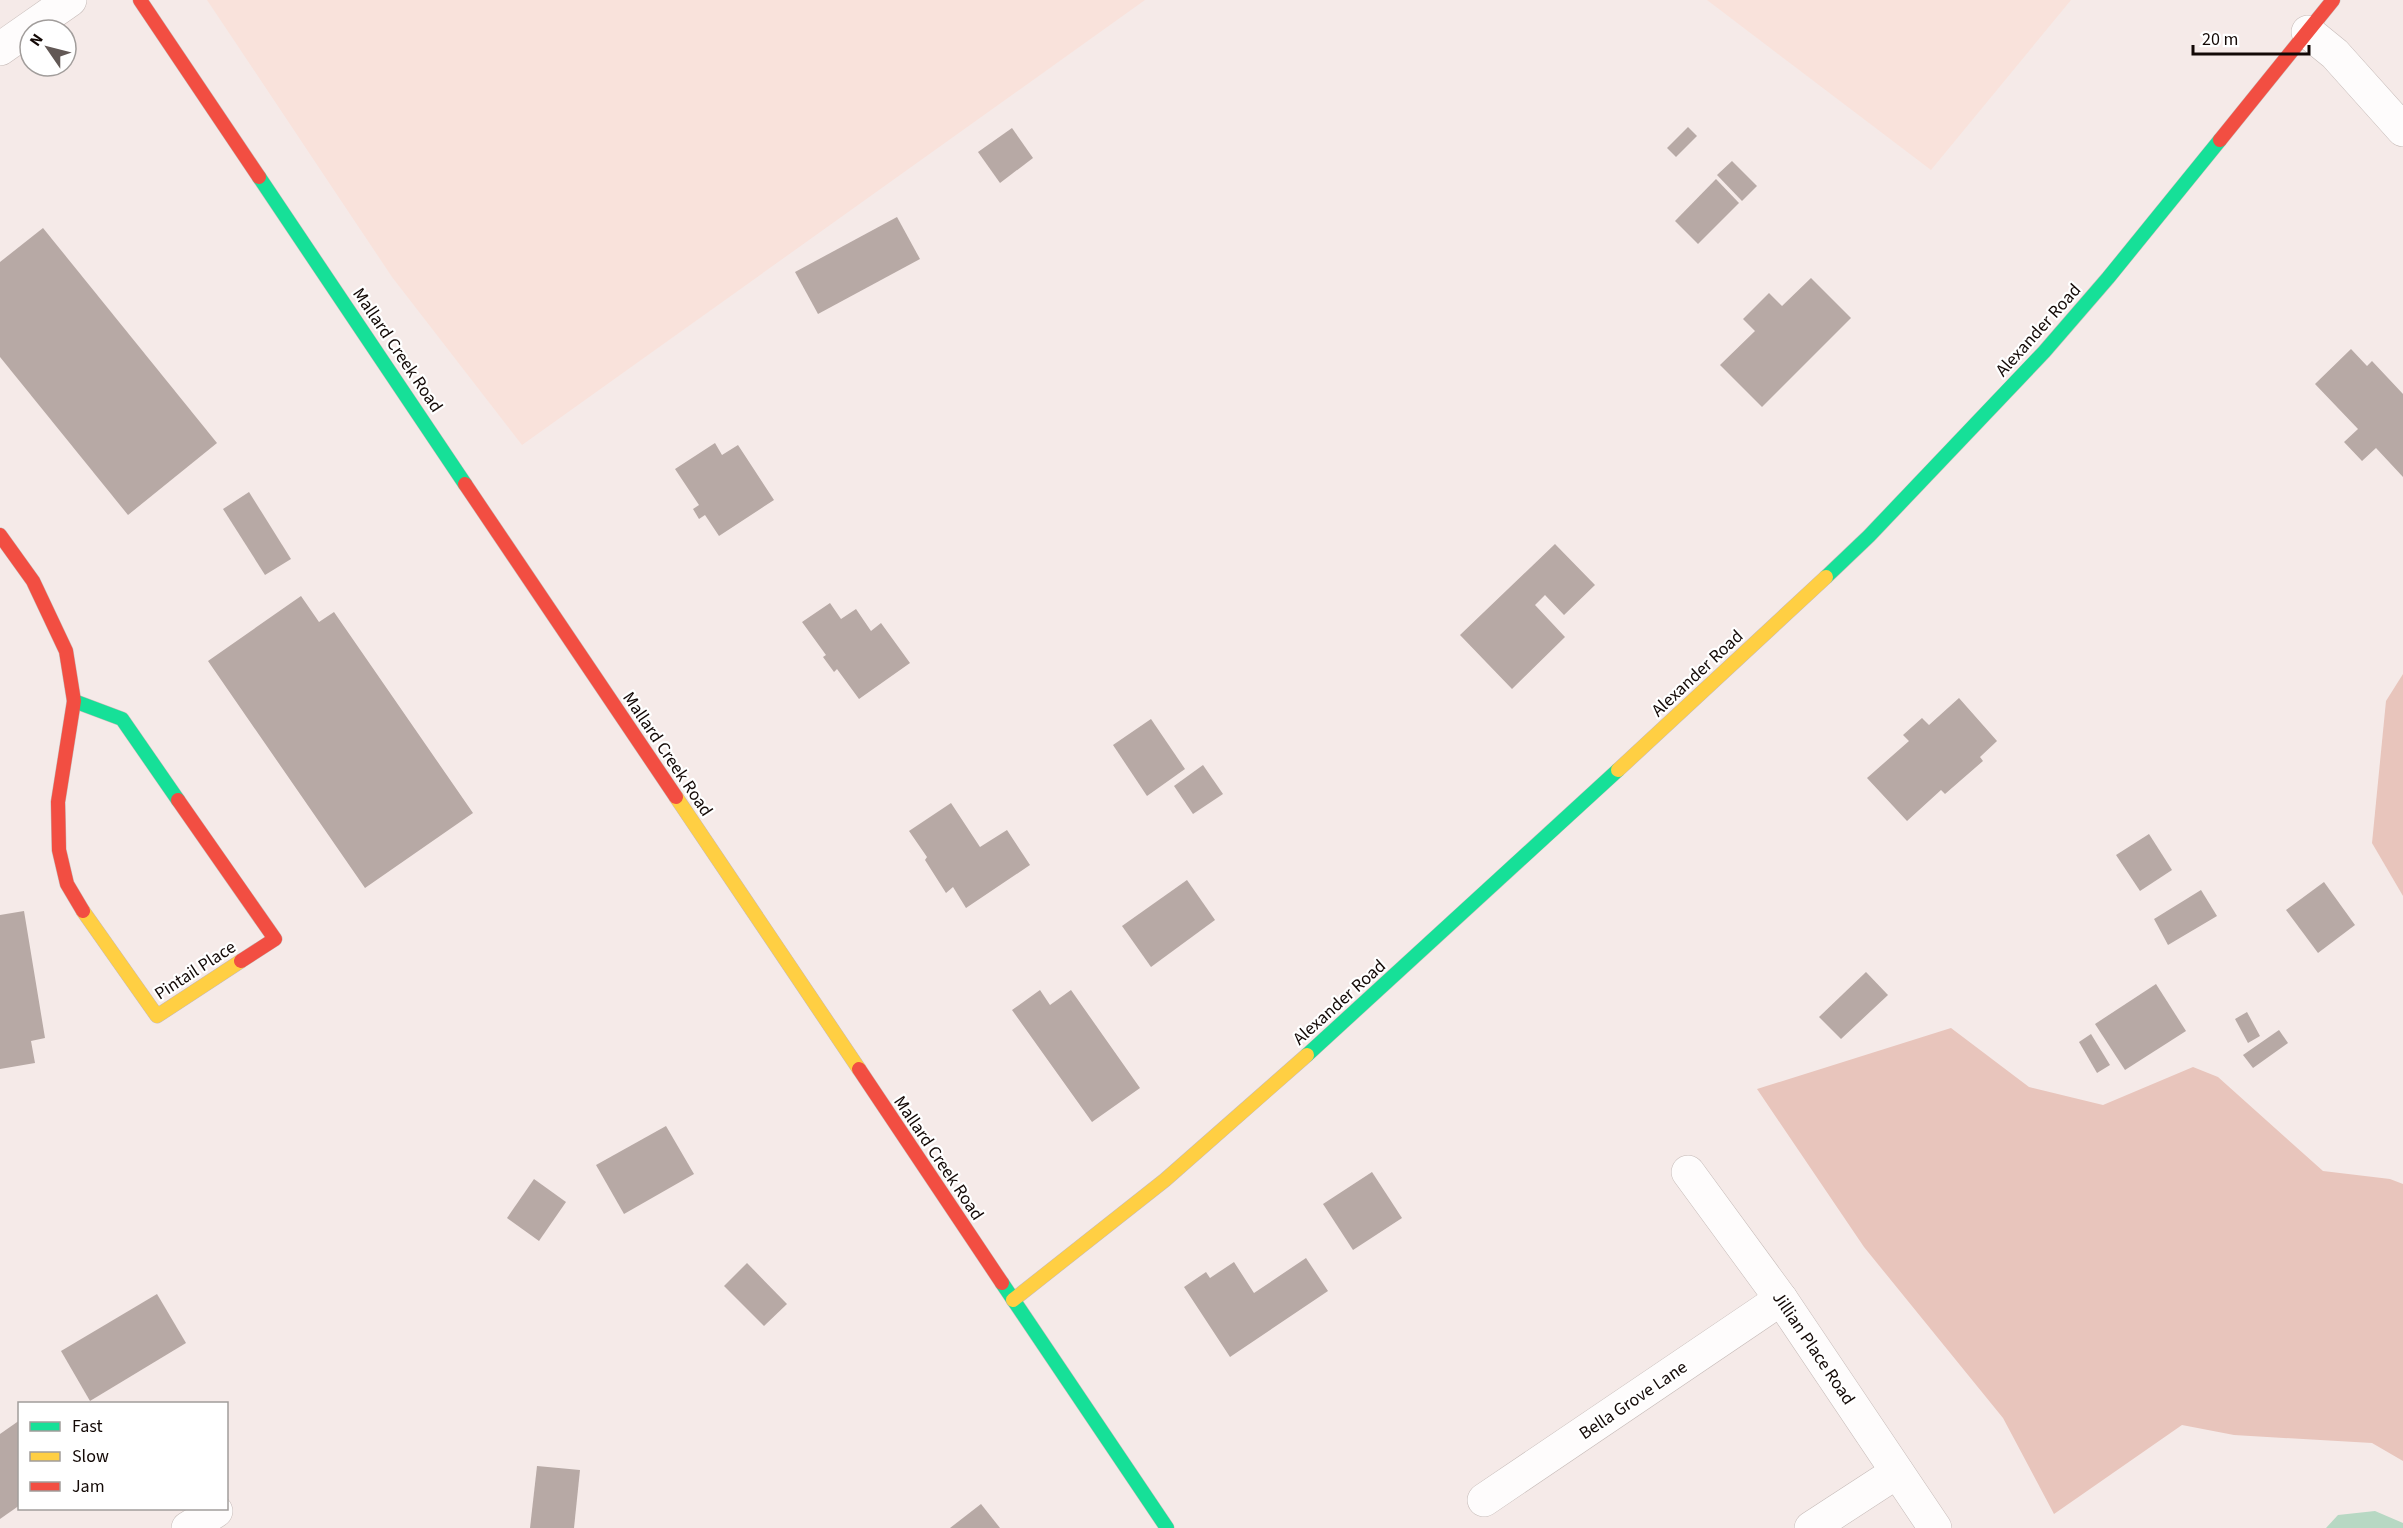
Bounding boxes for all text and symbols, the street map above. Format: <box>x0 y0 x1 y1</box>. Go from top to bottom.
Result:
north arrow <box>18 18 78 78</box>
scale bar <box>2193 18 2308 56</box>
text: 20 m <box>2202 27 2238 52</box>
text: N <box>24 29 49 51</box>
street label: Alexander Road <box>1990 278 2087 382</box>
street label: Mallard Creek Road <box>347 283 449 418</box>
street label: Alexander Road <box>1646 624 1749 723</box>
street label: Mallard Creek Road <box>617 687 719 822</box>
street label: Pintail Place <box>150 935 241 1006</box>
street label: Alexander Road <box>1287 954 1391 1051</box>
street label: Mallard Creek Road <box>888 1091 990 1226</box>
street label: Jillian Place Road <box>1766 1287 1861 1410</box>
street label: Bella Grove Lane <box>1574 1355 1692 1446</box>
legend <box>18 1402 228 1510</box>
text: Fast <box>72 1414 103 1439</box>
text: Slow <box>72 1444 109 1469</box>
text: Jam <box>72 1474 105 1499</box>

